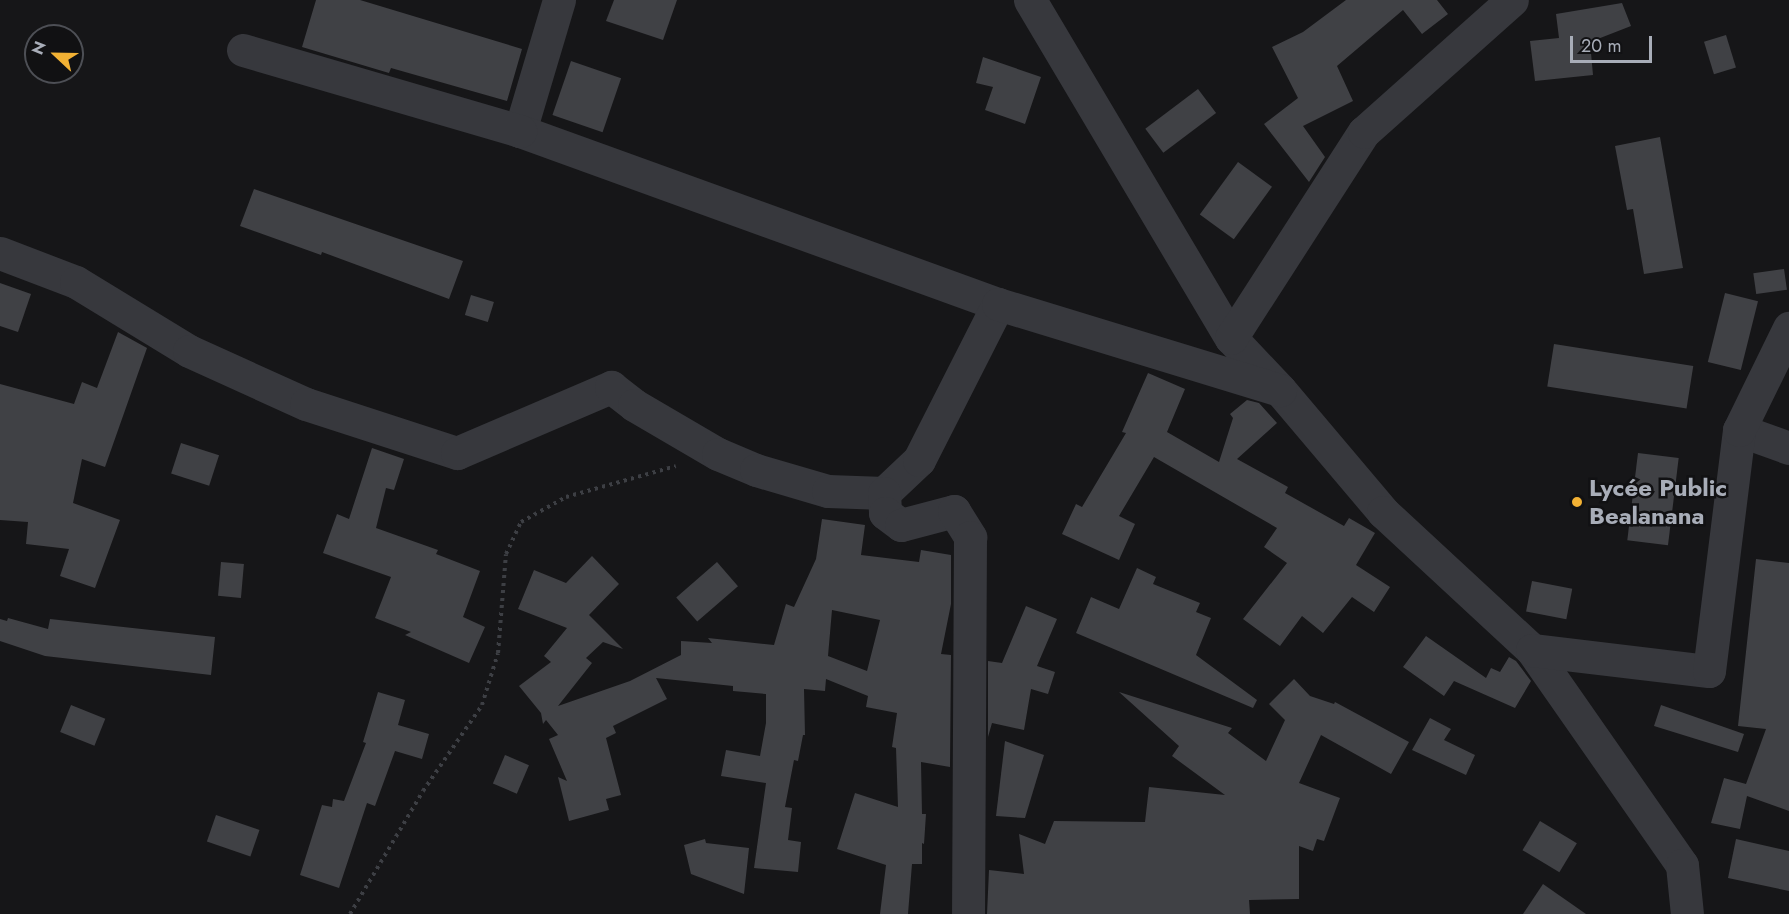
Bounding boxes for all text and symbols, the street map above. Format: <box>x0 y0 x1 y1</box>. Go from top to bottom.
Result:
north arrow <box>24 24 84 84</box>
scale bar <box>1573 24 1656 62</box>
text: 20 m <box>1581 33 1621 59</box>
text: N <box>26 38 52 58</box>
place label: Lycée Public Bealanana <box>1589 474 1727 530</box>
marker: Lycée Public Bealanana <box>1570 495 1584 509</box>

